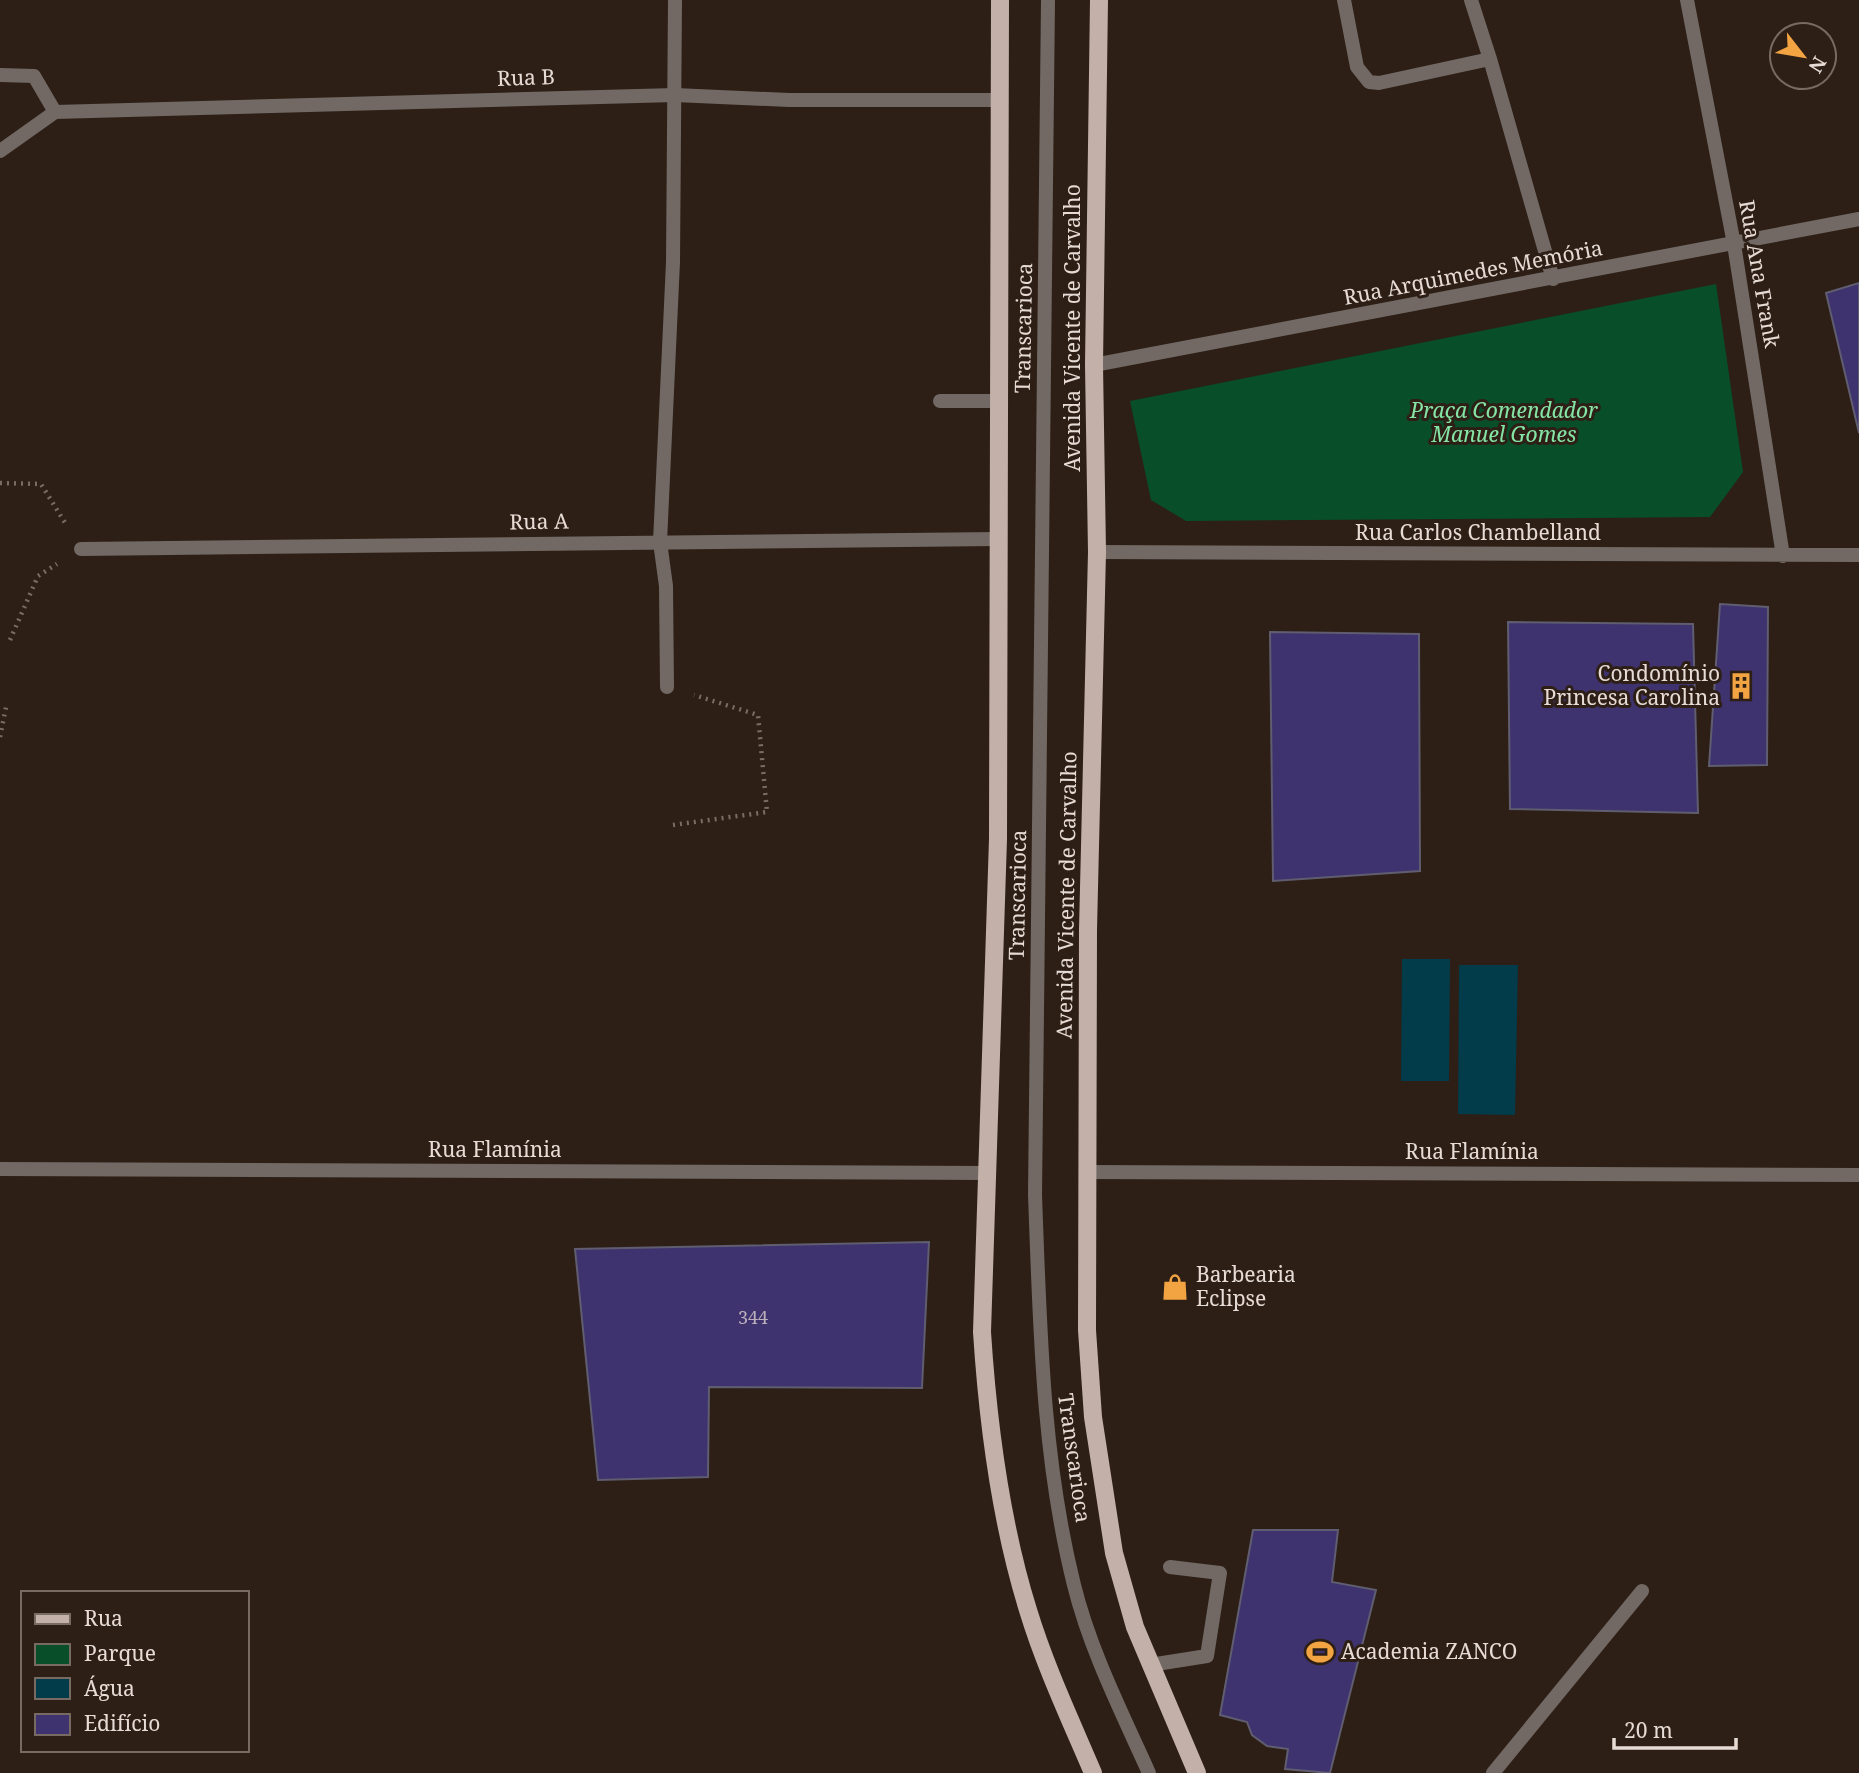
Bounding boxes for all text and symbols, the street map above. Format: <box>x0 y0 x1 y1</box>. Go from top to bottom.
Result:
north arrow <box>1768 21 1838 91</box>
text: N <box>1803 52 1833 78</box>
street label: Rua B <box>496 62 556 92</box>
street label: Avenida Vicente de Carvalho <box>1058 184 1086 472</box>
street label: Rua Ana Frank <box>1733 198 1787 351</box>
street label: Rua Arquimedes Memória <box>1341 233 1605 311</box>
street label: Transcarioca <box>1008 263 1038 393</box>
park label: Praça Comendador Manuel Gomes <box>1409 396 1598 448</box>
street label: Rua A <box>509 506 569 536</box>
street label: Rua Carlos Chambelland <box>1355 518 1601 546</box>
place label: Condomínio Princesa Carolina <box>1544 659 1720 711</box>
building icon: Condomínio Princesa Carolina <box>1726 671 1756 701</box>
street label: Avenida Vicente de Carvalho <box>1049 751 1083 1039</box>
street label: Transcarioca <box>1002 830 1032 960</box>
street label: Rua Flamínia <box>428 1135 562 1163</box>
street label: Rua Flamínia <box>1405 1137 1539 1165</box>
place label: Barbearia Eclipse <box>1196 1260 1296 1312</box>
shop icon: Barbearia Eclipse <box>1160 1272 1190 1302</box>
house number: 344 <box>738 1305 768 1329</box>
street label: Transcarioca <box>1052 1391 1098 1524</box>
legend <box>21 1591 248 1752</box>
text: Rua <box>84 1604 123 1632</box>
sports icon: Academia ZANCO <box>1305 1637 1335 1667</box>
place label: Academia ZANCO <box>1341 1637 1517 1665</box>
text: Parque <box>84 1639 156 1667</box>
text: Água <box>84 1674 135 1702</box>
scale bar <box>1614 1706 1736 1750</box>
text: Edifício <box>84 1709 160 1737</box>
text: 20 m <box>1624 1716 1673 1744</box>

